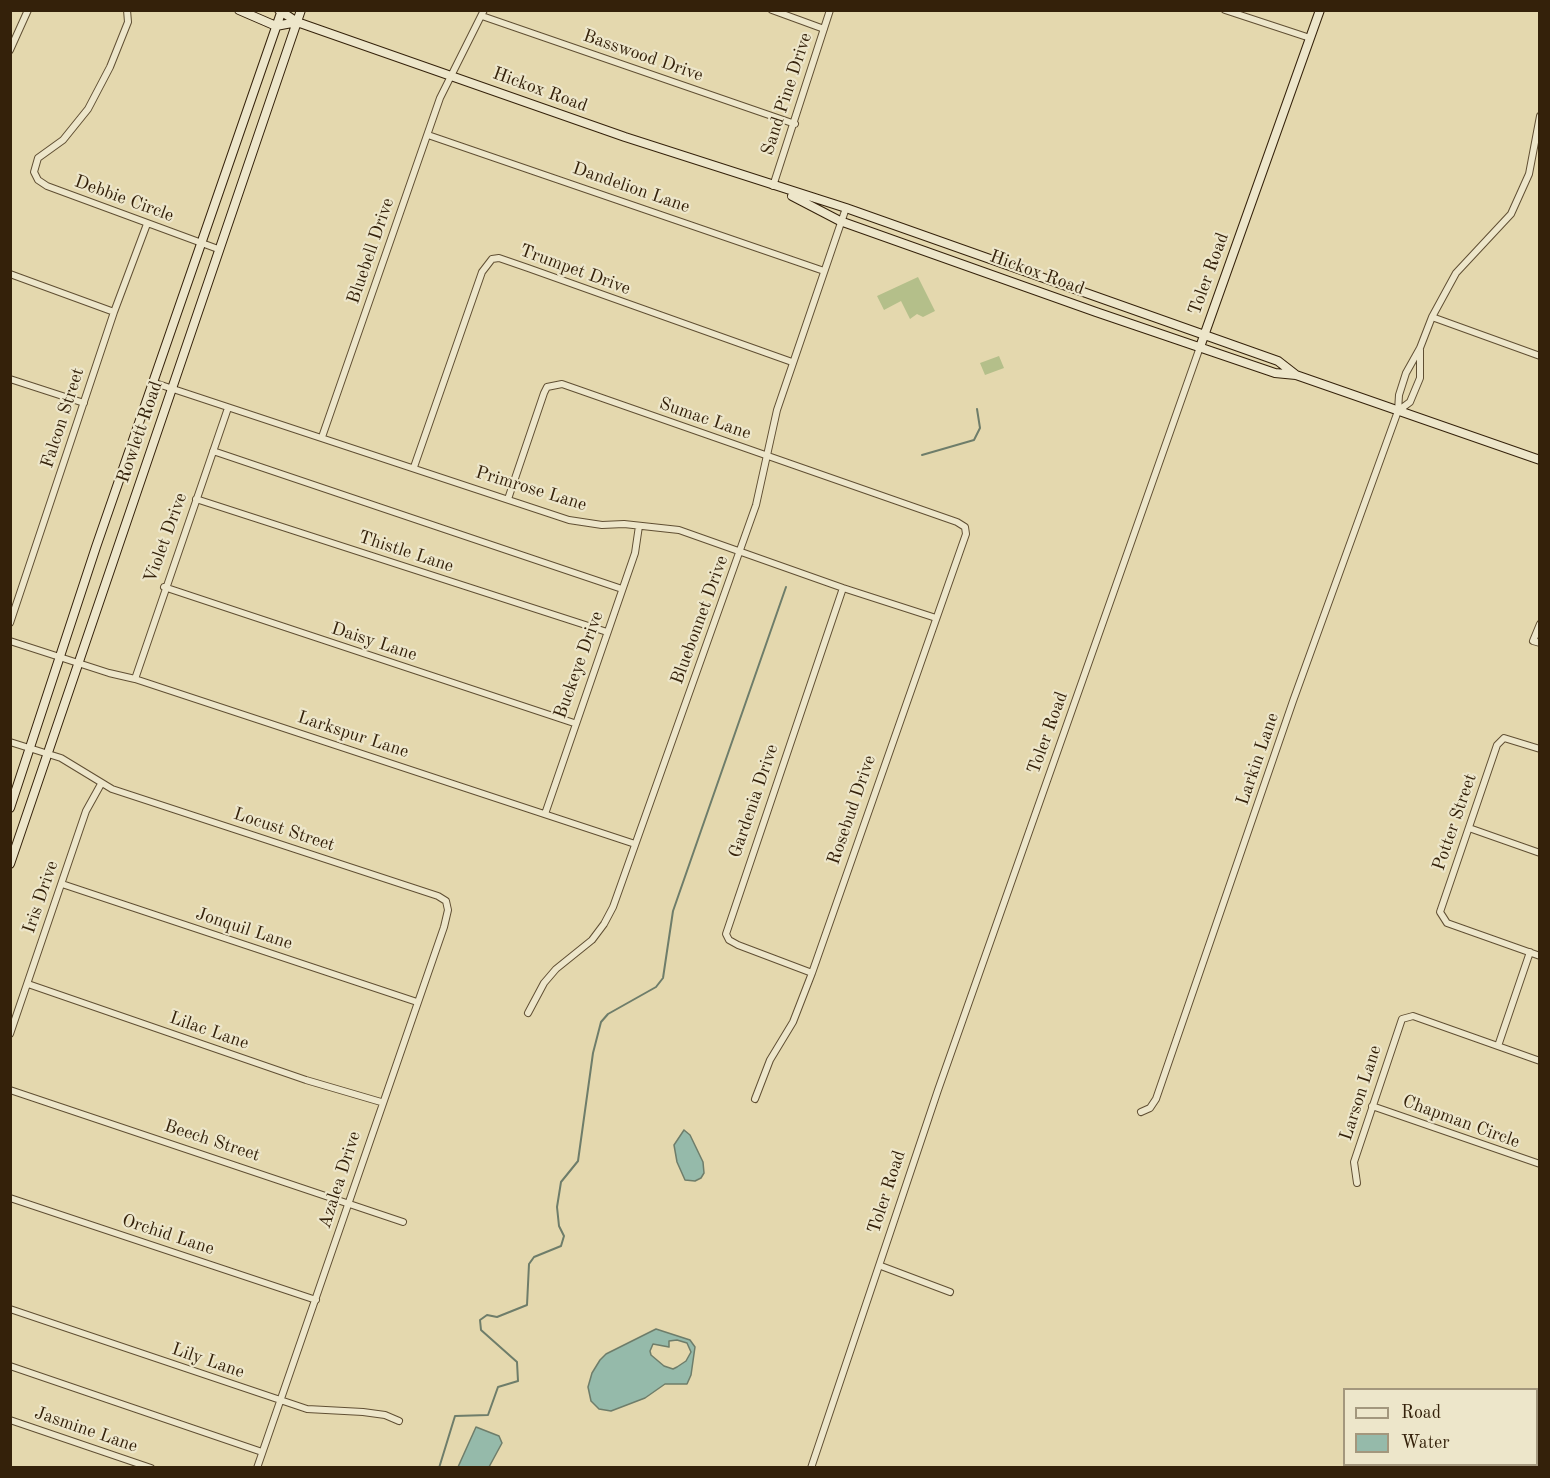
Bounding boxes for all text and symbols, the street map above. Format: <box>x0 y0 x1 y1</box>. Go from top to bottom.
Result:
street label: Basswood Drive <box>580 25 706 87</box>
street label: Sand Pine Drive <box>757 30 817 158</box>
street label: Hickox Road <box>490 63 590 117</box>
street label: Dandelion Lane <box>569 158 693 218</box>
street label: Debbie Circle <box>71 171 177 227</box>
street label: Bluebell Drive <box>343 195 399 307</box>
street label: Toler Road <box>1184 230 1234 318</box>
street label: Trumpet Drive <box>517 240 633 300</box>
street label: Hickox Road <box>987 246 1087 300</box>
street label: Falcon Street <box>37 365 89 471</box>
street label: Rowlett Road <box>112 378 168 486</box>
street label: Sumac Lane <box>656 393 754 445</box>
street label: Primrose Lane <box>473 462 589 516</box>
street label: Violet Drive <box>140 490 192 586</box>
street label: Thistle Lane <box>356 526 456 578</box>
street label: Bluebonnet Drive <box>667 553 733 687</box>
street label: Buckeye Drive <box>550 608 608 722</box>
street label: Daisy Lane <box>328 618 420 666</box>
street label: Toler Road <box>1023 689 1073 777</box>
street label: Larkspur Lane <box>295 707 411 763</box>
street label: Larkin Lane <box>1232 710 1284 808</box>
street label: Gardenia Drive <box>724 741 784 861</box>
street label: Rosebud Drive <box>823 752 881 868</box>
street label: Potter Street <box>1428 771 1482 873</box>
street label: Locust Street <box>231 803 337 857</box>
street label: Iris Drive <box>19 858 63 936</box>
street label: Jonquil Lane <box>193 903 295 955</box>
street label: Lilac Lane <box>166 1007 252 1055</box>
street label: Larson Lane <box>1335 1043 1387 1143</box>
street label: Chapman Circle <box>1399 1091 1523 1153</box>
street label: Beech Street <box>161 1115 263 1167</box>
street label: Azalea Drive <box>314 1129 366 1231</box>
street label: Toler Road <box>863 1148 911 1236</box>
street label: Orchid Lane <box>119 1210 217 1260</box>
street label: Lily Lane <box>169 1339 247 1383</box>
legend <box>1343 1388 1538 1466</box>
street label: Jasmine Lane <box>32 1402 140 1458</box>
text: Road <box>1401 1404 1441 1422</box>
text: Water <box>1401 1434 1450 1452</box>

